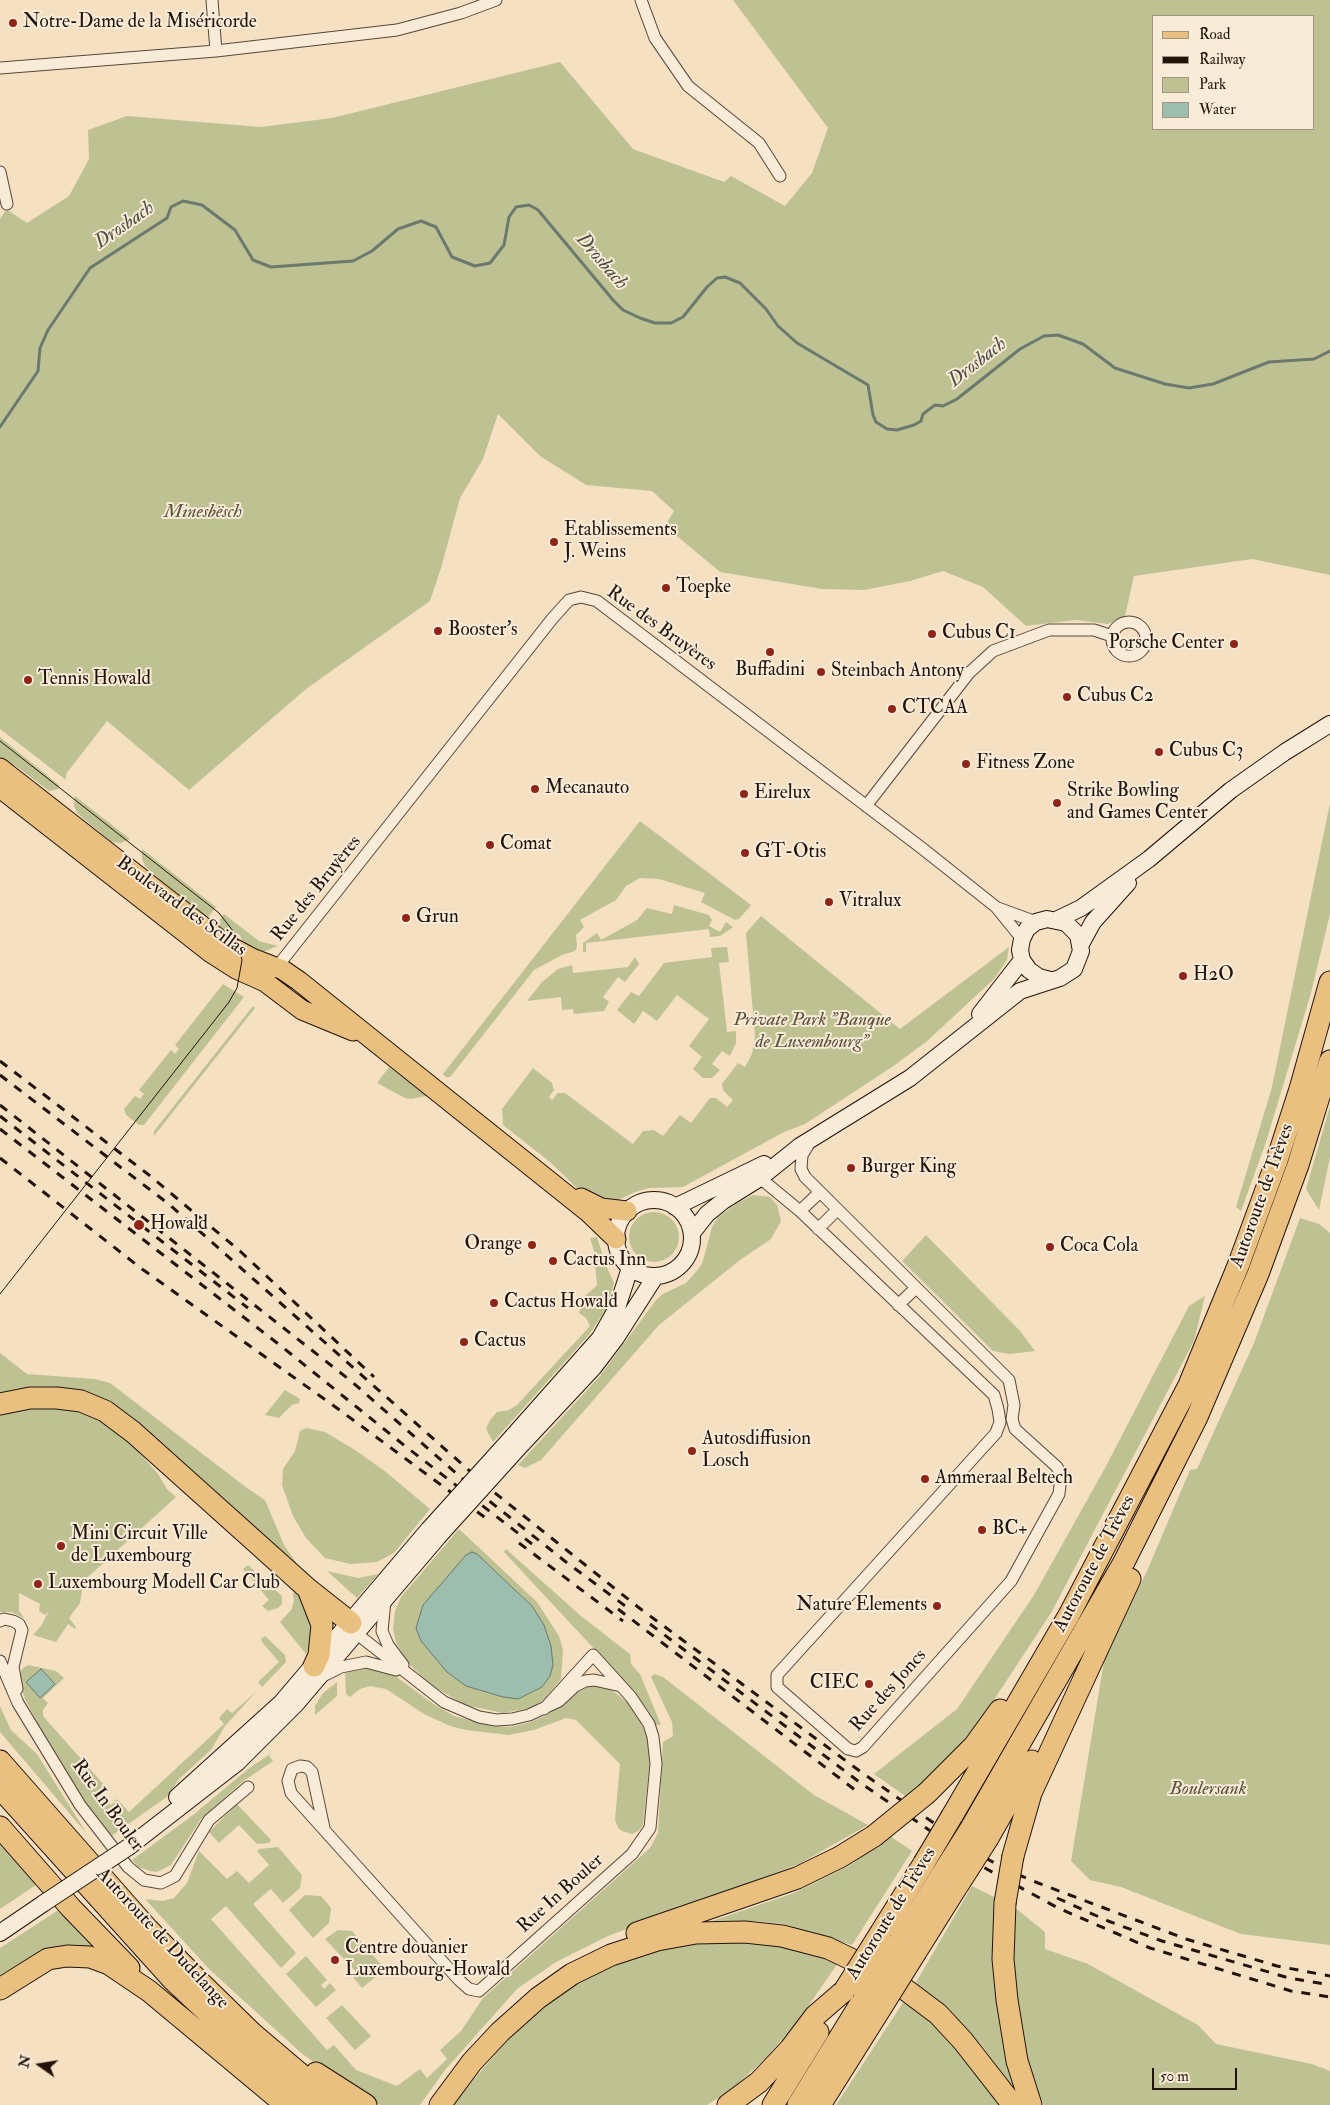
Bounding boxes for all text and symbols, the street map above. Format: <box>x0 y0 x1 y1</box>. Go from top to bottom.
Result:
place label: Notre-Dame de la Miséricorde <box>23 12 257 34</box>
legend <box>1152 15 1315 130</box>
marker: Notre-Dame de la Miséricorde <box>7 17 19 29</box>
text: Road <box>1199 25 1230 44</box>
text: Railway <box>1199 50 1245 69</box>
text: Park <box>1199 75 1226 94</box>
text: Water <box>1199 100 1236 119</box>
water label: Drosbach <box>90 197 160 255</box>
water label: Drosbach <box>570 229 632 295</box>
water label: Drosbach <box>944 333 1012 393</box>
park label: Minesbësch <box>164 502 242 524</box>
place label: Etablissements J. Weins <box>564 520 677 564</box>
marker: Etablissements J. Weins <box>548 536 560 548</box>
place label: Toepke <box>676 577 731 599</box>
street label: Rue des Bruyères <box>602 582 720 676</box>
marker: Toepke <box>660 582 672 594</box>
place label: Booster's <box>448 620 518 642</box>
place label: Cubus C1 <box>942 623 1016 645</box>
marker: Booster's <box>432 625 444 637</box>
marker: Cubus C1 <box>926 628 938 640</box>
place label: Porsche Center <box>1108 633 1224 655</box>
marker: Porsche Center <box>1228 638 1240 650</box>
marker: Buffadini <box>764 646 776 658</box>
place label: Buffadini <box>735 660 805 682</box>
place label: Steinbach Antony <box>831 661 964 683</box>
marker: Steinbach Antony <box>815 666 827 678</box>
place label: Tennis Howald <box>38 669 151 691</box>
marker: Tennis Howald <box>22 674 34 686</box>
place label: Cubus C2 <box>1077 686 1154 708</box>
marker: Cubus C2 <box>1061 691 1073 703</box>
place label: CTCAA <box>902 698 968 720</box>
marker: CTCAA <box>886 703 898 715</box>
place label: Cubus C3 <box>1169 741 1243 763</box>
marker: Cubus C3 <box>1153 746 1165 758</box>
place label: Fitness Zone <box>976 753 1075 775</box>
marker: Fitness Zone <box>960 758 972 770</box>
place label: Mecanauto <box>545 778 629 800</box>
place label: Strike Bowling and Games Center <box>1067 781 1208 825</box>
marker: Mecanauto <box>529 783 541 795</box>
place label: Eirelux <box>754 783 811 805</box>
marker: Eirelux <box>738 788 750 800</box>
marker: Strike Bowling and Games Center <box>1051 797 1063 809</box>
street label: Rue des Bruyères <box>267 831 367 947</box>
place label: Comat <box>500 834 552 856</box>
marker: Comat <box>484 839 496 851</box>
place label: GT-Otis <box>755 842 826 864</box>
marker: GT-Otis <box>739 847 751 859</box>
street label: Boulevard des Scillas <box>111 852 251 962</box>
place label: Vitralux <box>839 891 901 913</box>
marker: Vitralux <box>823 896 835 908</box>
place label: Grun <box>416 907 459 929</box>
marker: Grun <box>400 912 412 924</box>
place label: H2O <box>1193 965 1234 987</box>
marker: H2O <box>1177 970 1189 982</box>
park label: Private Park "Banque de Luxembourg" <box>733 1010 891 1054</box>
street label: Autoroute de Trèves <box>1226 1121 1300 1271</box>
place label: Burger King <box>861 1157 956 1179</box>
marker: Burger King <box>845 1162 857 1174</box>
place label: Howald <box>150 1214 208 1236</box>
marker: Howald <box>132 1218 146 1232</box>
place label: Orange <box>465 1234 522 1256</box>
place label: Coca Cola <box>1060 1236 1138 1258</box>
marker: Orange <box>526 1239 538 1251</box>
marker: Coca Cola <box>1044 1241 1056 1253</box>
place label: Cactus Inn <box>563 1250 646 1272</box>
marker: Cactus Inn <box>547 1255 559 1267</box>
place label: Cactus Howald <box>504 1292 618 1314</box>
marker: Cactus Howald <box>488 1297 500 1309</box>
place label: Cactus <box>474 1331 526 1353</box>
marker: Cactus <box>458 1336 470 1348</box>
place label: Autosdiffusion Losch <box>702 1429 811 1473</box>
marker: Autosdiffusion Losch <box>686 1445 698 1457</box>
place label: Ammeraal Beltech <box>935 1468 1073 1490</box>
marker: Ammeraal Beltech <box>919 1473 931 1485</box>
street label: Autoroute de Trèves <box>1049 1492 1141 1636</box>
place label: BC+ <box>992 1519 1028 1541</box>
place label: Mini Circuit Ville de Luxembourg <box>71 1524 208 1568</box>
marker: BC+ <box>976 1524 988 1536</box>
marker: Mini Circuit Ville de Luxembourg <box>55 1540 67 1552</box>
place label: Luxembourg Modell Car Club <box>48 1573 280 1595</box>
marker: Luxembourg Modell Car Club <box>32 1578 44 1590</box>
place label: Nature Elements <box>796 1595 927 1617</box>
marker: Nature Elements <box>931 1600 943 1612</box>
street label: Rue des Joncs <box>846 1645 932 1737</box>
place label: CIEC <box>810 1673 859 1695</box>
marker: CIEC <box>863 1678 875 1690</box>
street label: Rue In Bouler <box>66 1756 148 1856</box>
park label: Boulersank <box>1169 1779 1247 1801</box>
street label: Autoroute de Trèves <box>842 1844 942 1984</box>
street label: Rue In Bouler <box>513 1849 609 1939</box>
street label: Autoroute de Dudelange <box>91 1864 233 2014</box>
place label: Centre douanier Luxembourg-Howald <box>345 1938 510 1982</box>
marker: Centre douanier Luxembourg-Howald <box>329 1954 341 1966</box>
north arrow <box>15 2040 65 2090</box>
text: N <box>15 2053 35 2070</box>
scale bar <box>1155 2058 1240 2090</box>
text: 50 m <box>1160 2067 1189 2086</box>

